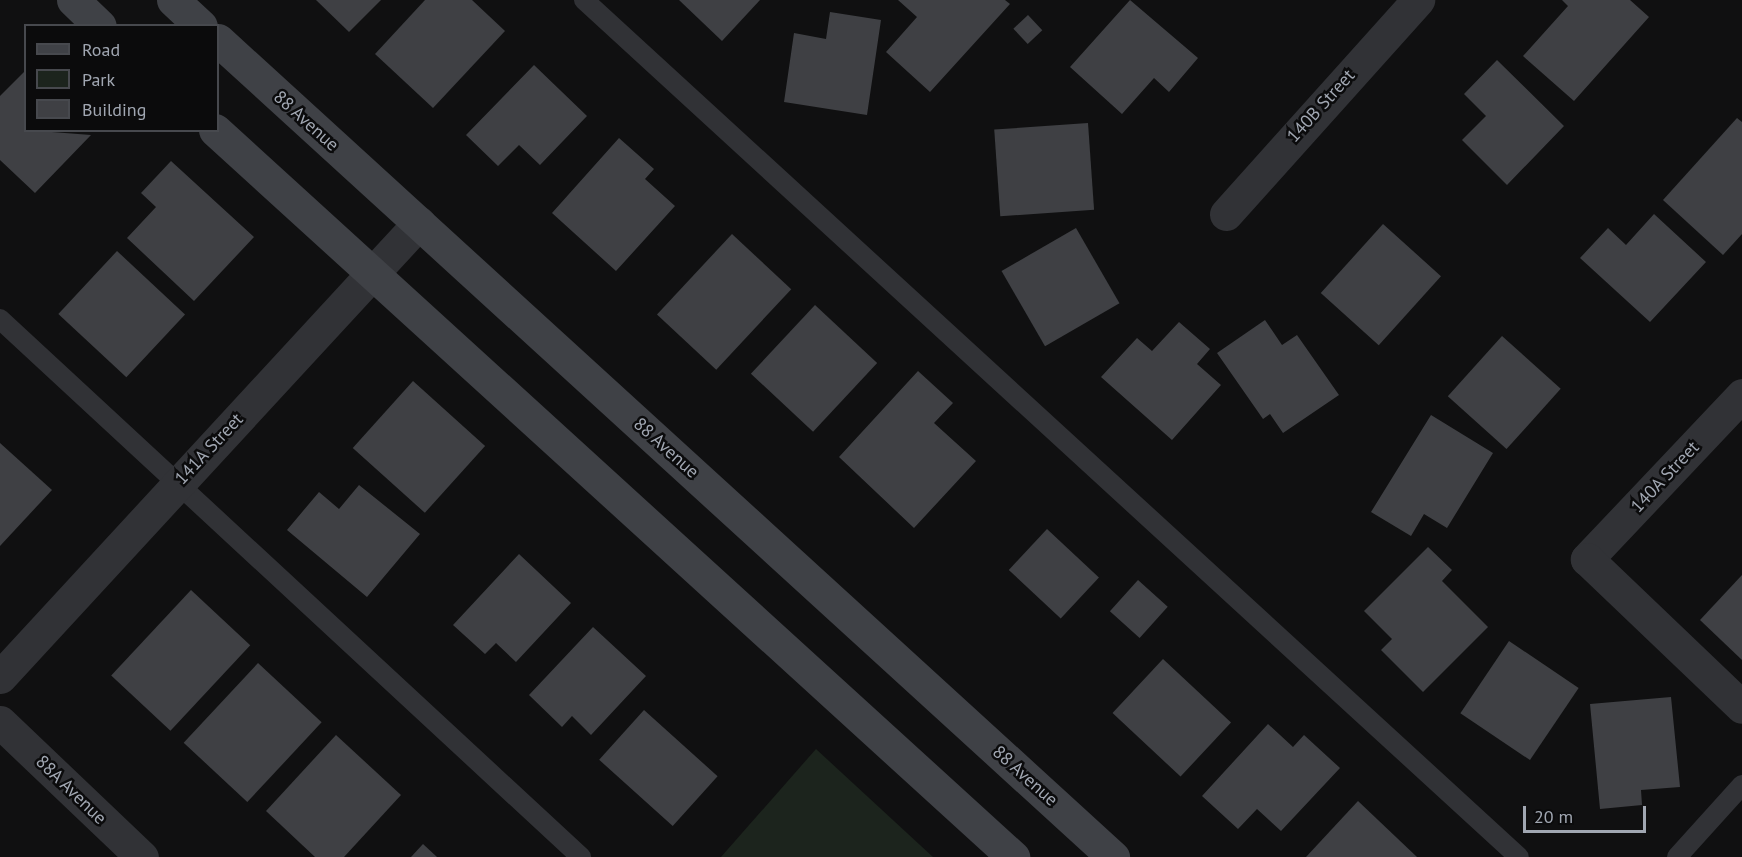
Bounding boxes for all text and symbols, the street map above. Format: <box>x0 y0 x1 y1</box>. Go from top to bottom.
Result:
legend <box>24 24 219 132</box>
text: Road <box>82 38 120 61</box>
street label: 140B Street <box>1283 65 1359 147</box>
text: Park <box>82 68 115 91</box>
street label: 88 Avenue <box>269 86 343 156</box>
text: Building <box>82 98 146 121</box>
street label: 141A Street <box>170 408 248 490</box>
street label: 88 Avenue <box>629 413 703 483</box>
street label: 140A Street <box>1626 436 1704 518</box>
street label: 88 Avenue <box>988 741 1062 811</box>
street label: 88A Avenue <box>31 751 111 829</box>
scale bar <box>1526 794 1649 832</box>
text: 20 m <box>1534 805 1573 828</box>

